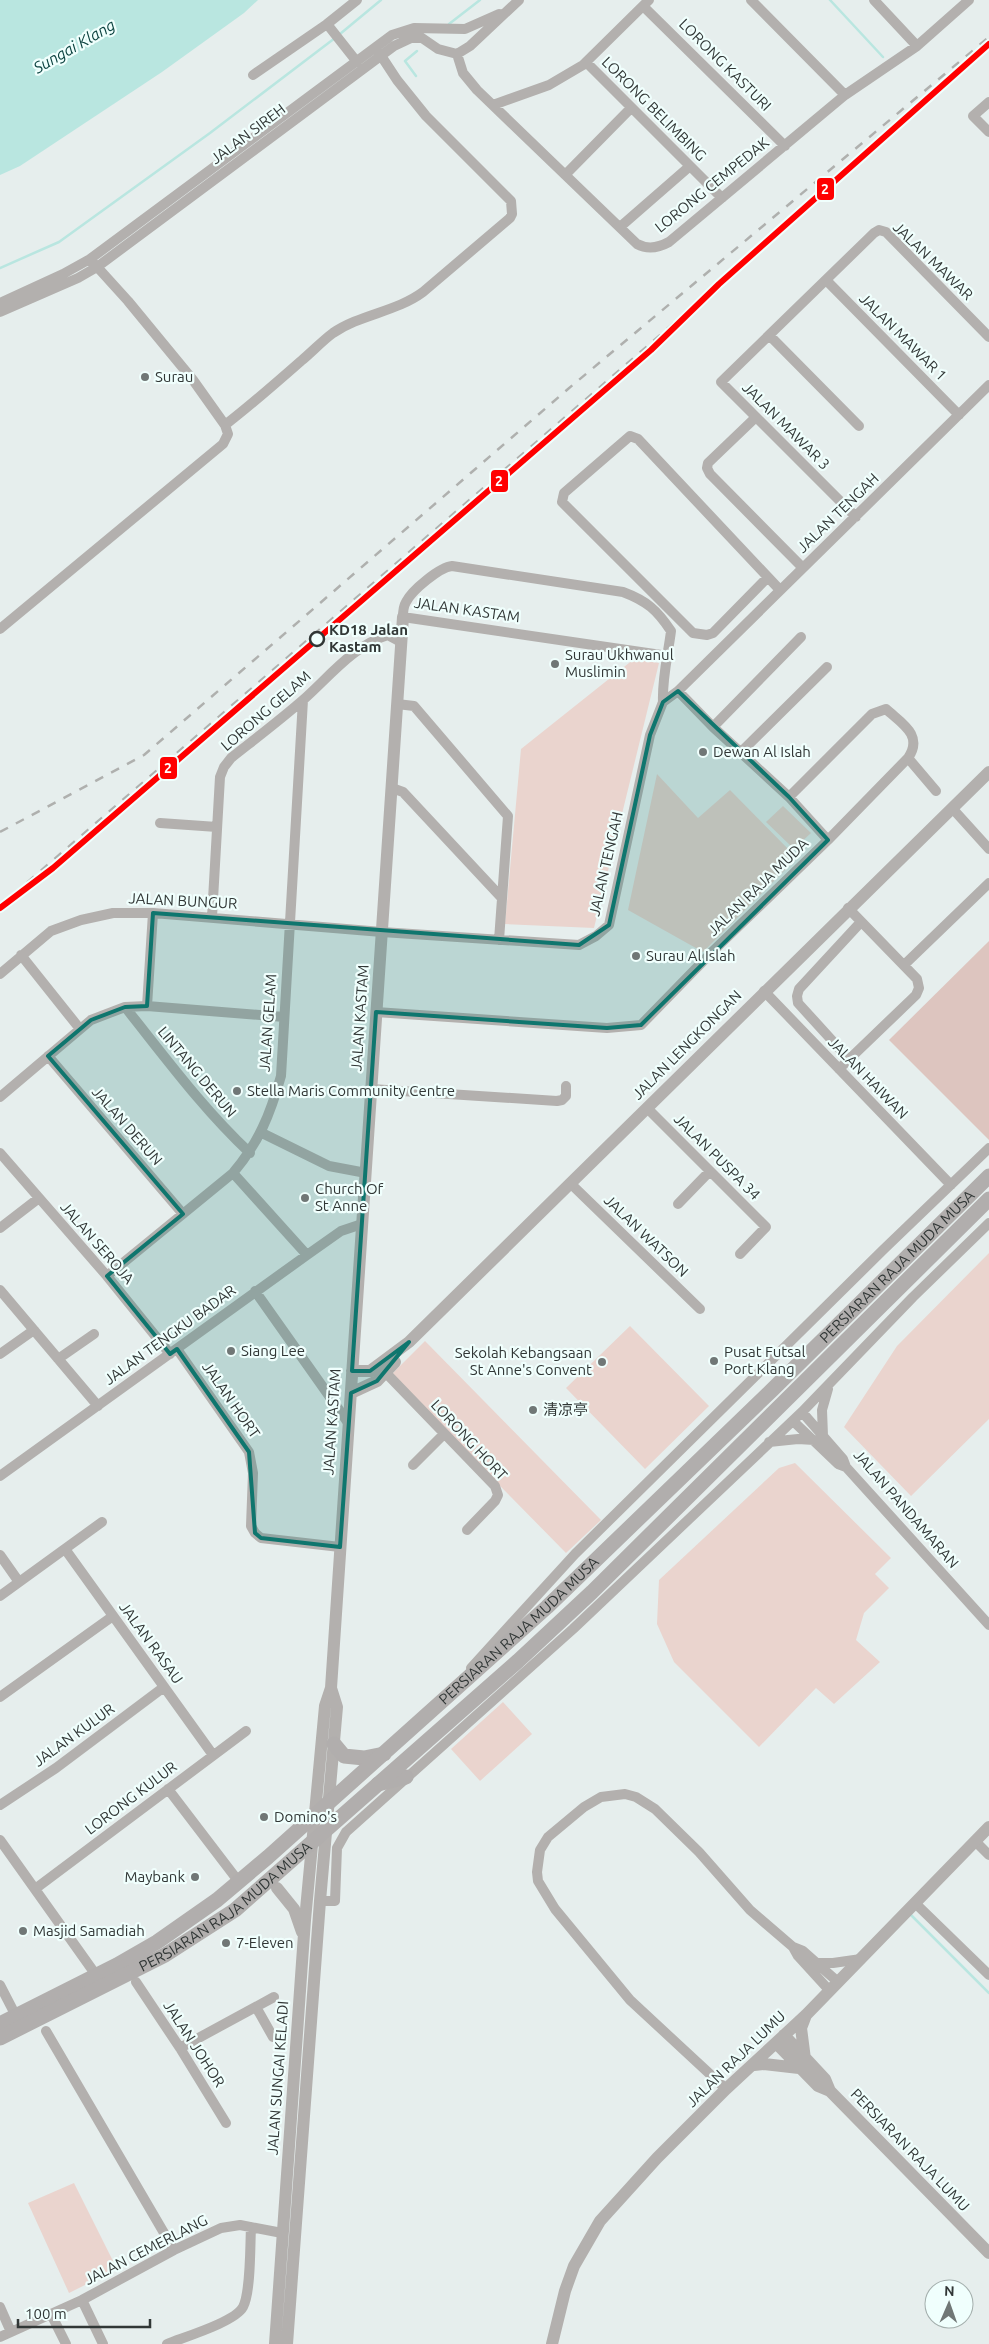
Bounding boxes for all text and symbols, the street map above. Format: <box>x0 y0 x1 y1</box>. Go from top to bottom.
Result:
water label: Sungai Klang <box>29 15 118 77</box>
street label: LORONG KASTURI <box>676 15 775 114</box>
street label: LORONG BELIMBING <box>599 53 710 164</box>
street label: JALAN SIREH <box>207 100 288 167</box>
street label: LORONG CEMPEDAK <box>651 134 772 236</box>
line badge: 2 <box>816 177 835 201</box>
text: 2 <box>821 181 829 197</box>
street label: JALAN MAWAR <box>890 218 977 303</box>
street label: JALAN MAWAR 1 <box>856 289 951 384</box>
place label: Surau <box>155 368 193 385</box>
marker: Surau <box>139 371 151 383</box>
street label: JALAN MAWAR 3 <box>739 378 834 473</box>
line badge: 2 <box>490 469 509 493</box>
street label: JALAN TENGAH <box>793 469 882 556</box>
text: 2 <box>495 473 503 489</box>
street label: JALAN KASTAM <box>413 594 521 625</box>
place label: KD18 Jalan Kastam <box>329 621 408 655</box>
marker: KD18 Jalan Kastam <box>309 631 325 647</box>
place label: Surau Ukhwanul Muslimin <box>565 646 674 680</box>
marker: Surau Ukhwanul Muslimin <box>549 658 561 670</box>
street label: LORONG GELAM <box>217 667 314 754</box>
place label: Dewan Al Islah <box>713 743 811 760</box>
marker: Dewan Al Islah <box>697 746 709 758</box>
line badge: 2 <box>159 756 178 780</box>
text: 2 <box>164 760 172 776</box>
street label: JALAN TENGAH <box>585 810 626 918</box>
street label: JALAN RAJA MUDA <box>704 834 812 939</box>
street label: JALAN BUNGUR <box>128 889 238 912</box>
place label: Surau Al Islah <box>646 947 736 964</box>
marker: Surau Al Islah <box>630 950 642 962</box>
street label: JALAN KASTAM <box>347 964 372 1072</box>
street label: JALAN GELAM <box>256 973 279 1073</box>
street label: JALAN LENGKONGAN <box>629 987 745 1103</box>
street label: LINTANG DERUN <box>155 1023 240 1120</box>
street label: JALAN HAIWAN <box>825 1033 912 1122</box>
place label: Stella Maris Community Centre <box>247 1082 455 1099</box>
street label: JALAN DERUN <box>89 1083 166 1168</box>
marker: Stella Maris Community Centre <box>231 1085 243 1097</box>
street label: JALAN PUSPA 34 <box>671 1110 764 1203</box>
place label: Church Of St Anne <box>315 1180 384 1214</box>
street label: PERSIARAN RAJA MUDA MUSA <box>816 1186 978 1346</box>
street label: JALAN WATSON <box>601 1191 692 1280</box>
marker: Church Of St Anne <box>299 1192 311 1204</box>
street label: JALAN SEROJA <box>57 1198 138 1287</box>
street label: JALAN TENGKU BADAR <box>101 1281 239 1388</box>
place label: Siang Lee <box>241 1342 305 1359</box>
place label: Pusat Futsal Port Klang <box>724 1343 805 1377</box>
place label: Sekolah Kebangsaan St Anne's Convent <box>455 1344 592 1378</box>
marker: Siang Lee <box>225 1345 237 1357</box>
marker: Pusat Futsal Port Klang <box>708 1355 720 1367</box>
marker: Sekolah Kebangsaan St Anne's Convent <box>596 1356 608 1368</box>
street label: JALAN HORT <box>199 1358 264 1442</box>
street label: JALAN KASTAM <box>319 1368 344 1476</box>
street label: LORONG HORT <box>428 1396 511 1484</box>
place label: 清凉亭 <box>543 1401 588 1418</box>
marker: 清凉亭 <box>527 1404 539 1416</box>
street label: JALAN PANDAMARAN <box>850 1446 962 1571</box>
street label: PERSIARAN RAJA MUDA MUSA <box>435 1553 602 1708</box>
street label: JALAN RASAU <box>116 1599 187 1687</box>
street label: JALAN KULUR <box>30 1700 117 1770</box>
street label: LORONG KULUR <box>82 1758 180 1838</box>
place label: Domino's <box>274 1808 337 1825</box>
marker: Domino's <box>258 1811 270 1823</box>
street label: PERSIARAN RAJA MUDA MUSA <box>136 1838 315 1975</box>
place label: Maybank <box>124 1868 185 1885</box>
marker: Maybank <box>189 1871 201 1883</box>
place label: Masjid Samadiah <box>33 1922 145 1939</box>
marker: Masjid Samadiah <box>17 1925 29 1937</box>
place label: 7-Eleven <box>236 1934 294 1951</box>
marker: 7-Eleven <box>220 1937 232 1949</box>
street label: JALAN JOHOR <box>160 1997 229 2090</box>
street label: JALAN SUNGAI KELADI <box>264 2000 291 2156</box>
street label: JALAN RAJA LUMU <box>683 2007 789 2110</box>
street label: PERSIARAN RAJA LUMU <box>847 2085 973 2214</box>
street label: JALAN CEMERLANG <box>81 2211 210 2288</box>
north arrow <box>924 2279 974 2329</box>
text: N <box>944 2283 955 2299</box>
scale bar <box>18 2296 150 2328</box>
text: 100 m <box>25 2305 67 2322</box>

